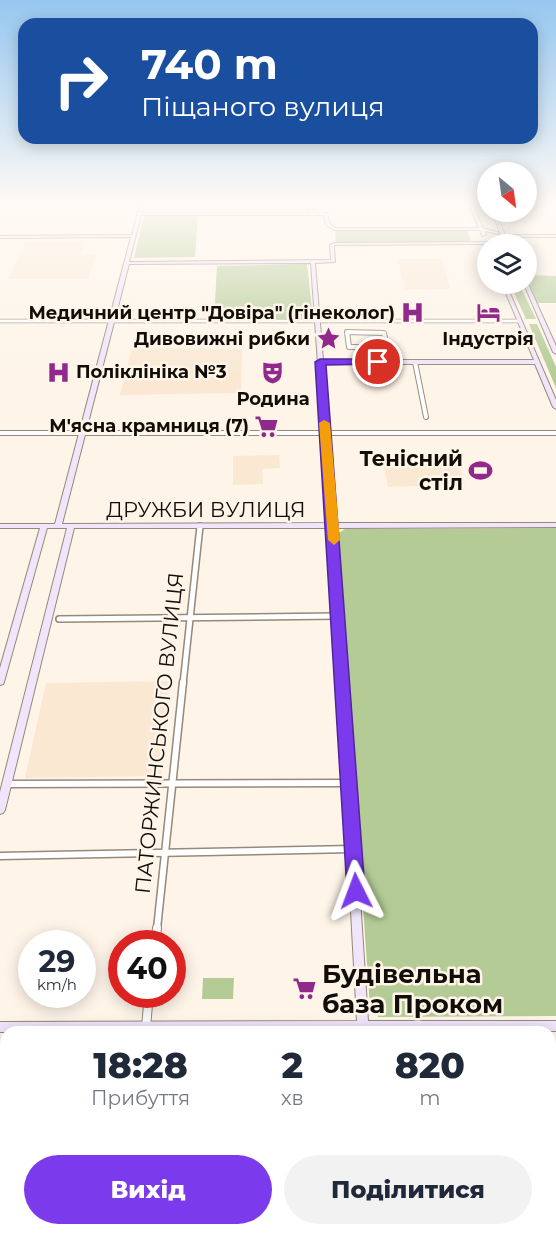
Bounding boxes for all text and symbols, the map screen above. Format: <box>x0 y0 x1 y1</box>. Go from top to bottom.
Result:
text: 740 m <box>141 38 278 90</box>
icon: right <box>42 42 120 120</box>
text: Піщаного вулиця <box>141 90 385 123</box>
north arrow <box>477 162 537 222</box>
map controls <box>477 162 537 294</box>
button: layers <box>477 234 537 294</box>
hospital icon: Медичний центр "Довіра" (гінеколог) <box>400 300 426 326</box>
hotel icon: Індустрія <box>475 300 501 326</box>
place label: Медичний центр "Довіра" (гінеколог) <box>29 302 395 324</box>
place icon: Дивовижні рибки <box>315 326 341 352</box>
place label: Дивовижні рибки <box>134 328 310 350</box>
place label: Індустрія <box>442 328 534 350</box>
pin <box>352 336 403 387</box>
icon: arrive <box>361 345 394 378</box>
hospital icon: Поліклініка №3 <box>45 359 71 385</box>
theatre icon: Родина <box>260 360 286 386</box>
place label: Поліклініка №3 <box>76 361 227 383</box>
place label: Родина <box>236 388 310 410</box>
supermarket icon: М'ясна крамниця (7) <box>254 413 280 439</box>
place label: М'ясна крамниця (7) <box>49 415 249 437</box>
place label: Тенісний стіл <box>359 446 463 495</box>
sports icon: Тенісний стіл <box>468 457 494 483</box>
street label: ДРУЖБИ ВУЛИЦЯ <box>106 497 306 522</box>
street label: ПАТОРЖИНСЬКОГО ВУЛИЦЯ <box>130 571 188 895</box>
position arrow <box>324 859 388 923</box>
speed limit sign: 40 <box>108 930 186 1008</box>
text: 29 <box>39 943 75 980</box>
place label: Будівельна база Проком <box>322 958 503 1020</box>
text: km/h <box>37 975 77 994</box>
supermarket icon: Будівельна база Проком <box>291 976 317 1002</box>
text: 18:28 <box>93 1043 188 1087</box>
text: 2 <box>282 1043 303 1087</box>
text: 820 <box>395 1043 465 1087</box>
text: Прибуття <box>91 1086 190 1110</box>
text: хв <box>281 1086 304 1110</box>
text: m <box>419 1086 440 1110</box>
button: Вихід <box>24 1155 272 1224</box>
button: Поділитися <box>284 1155 532 1224</box>

